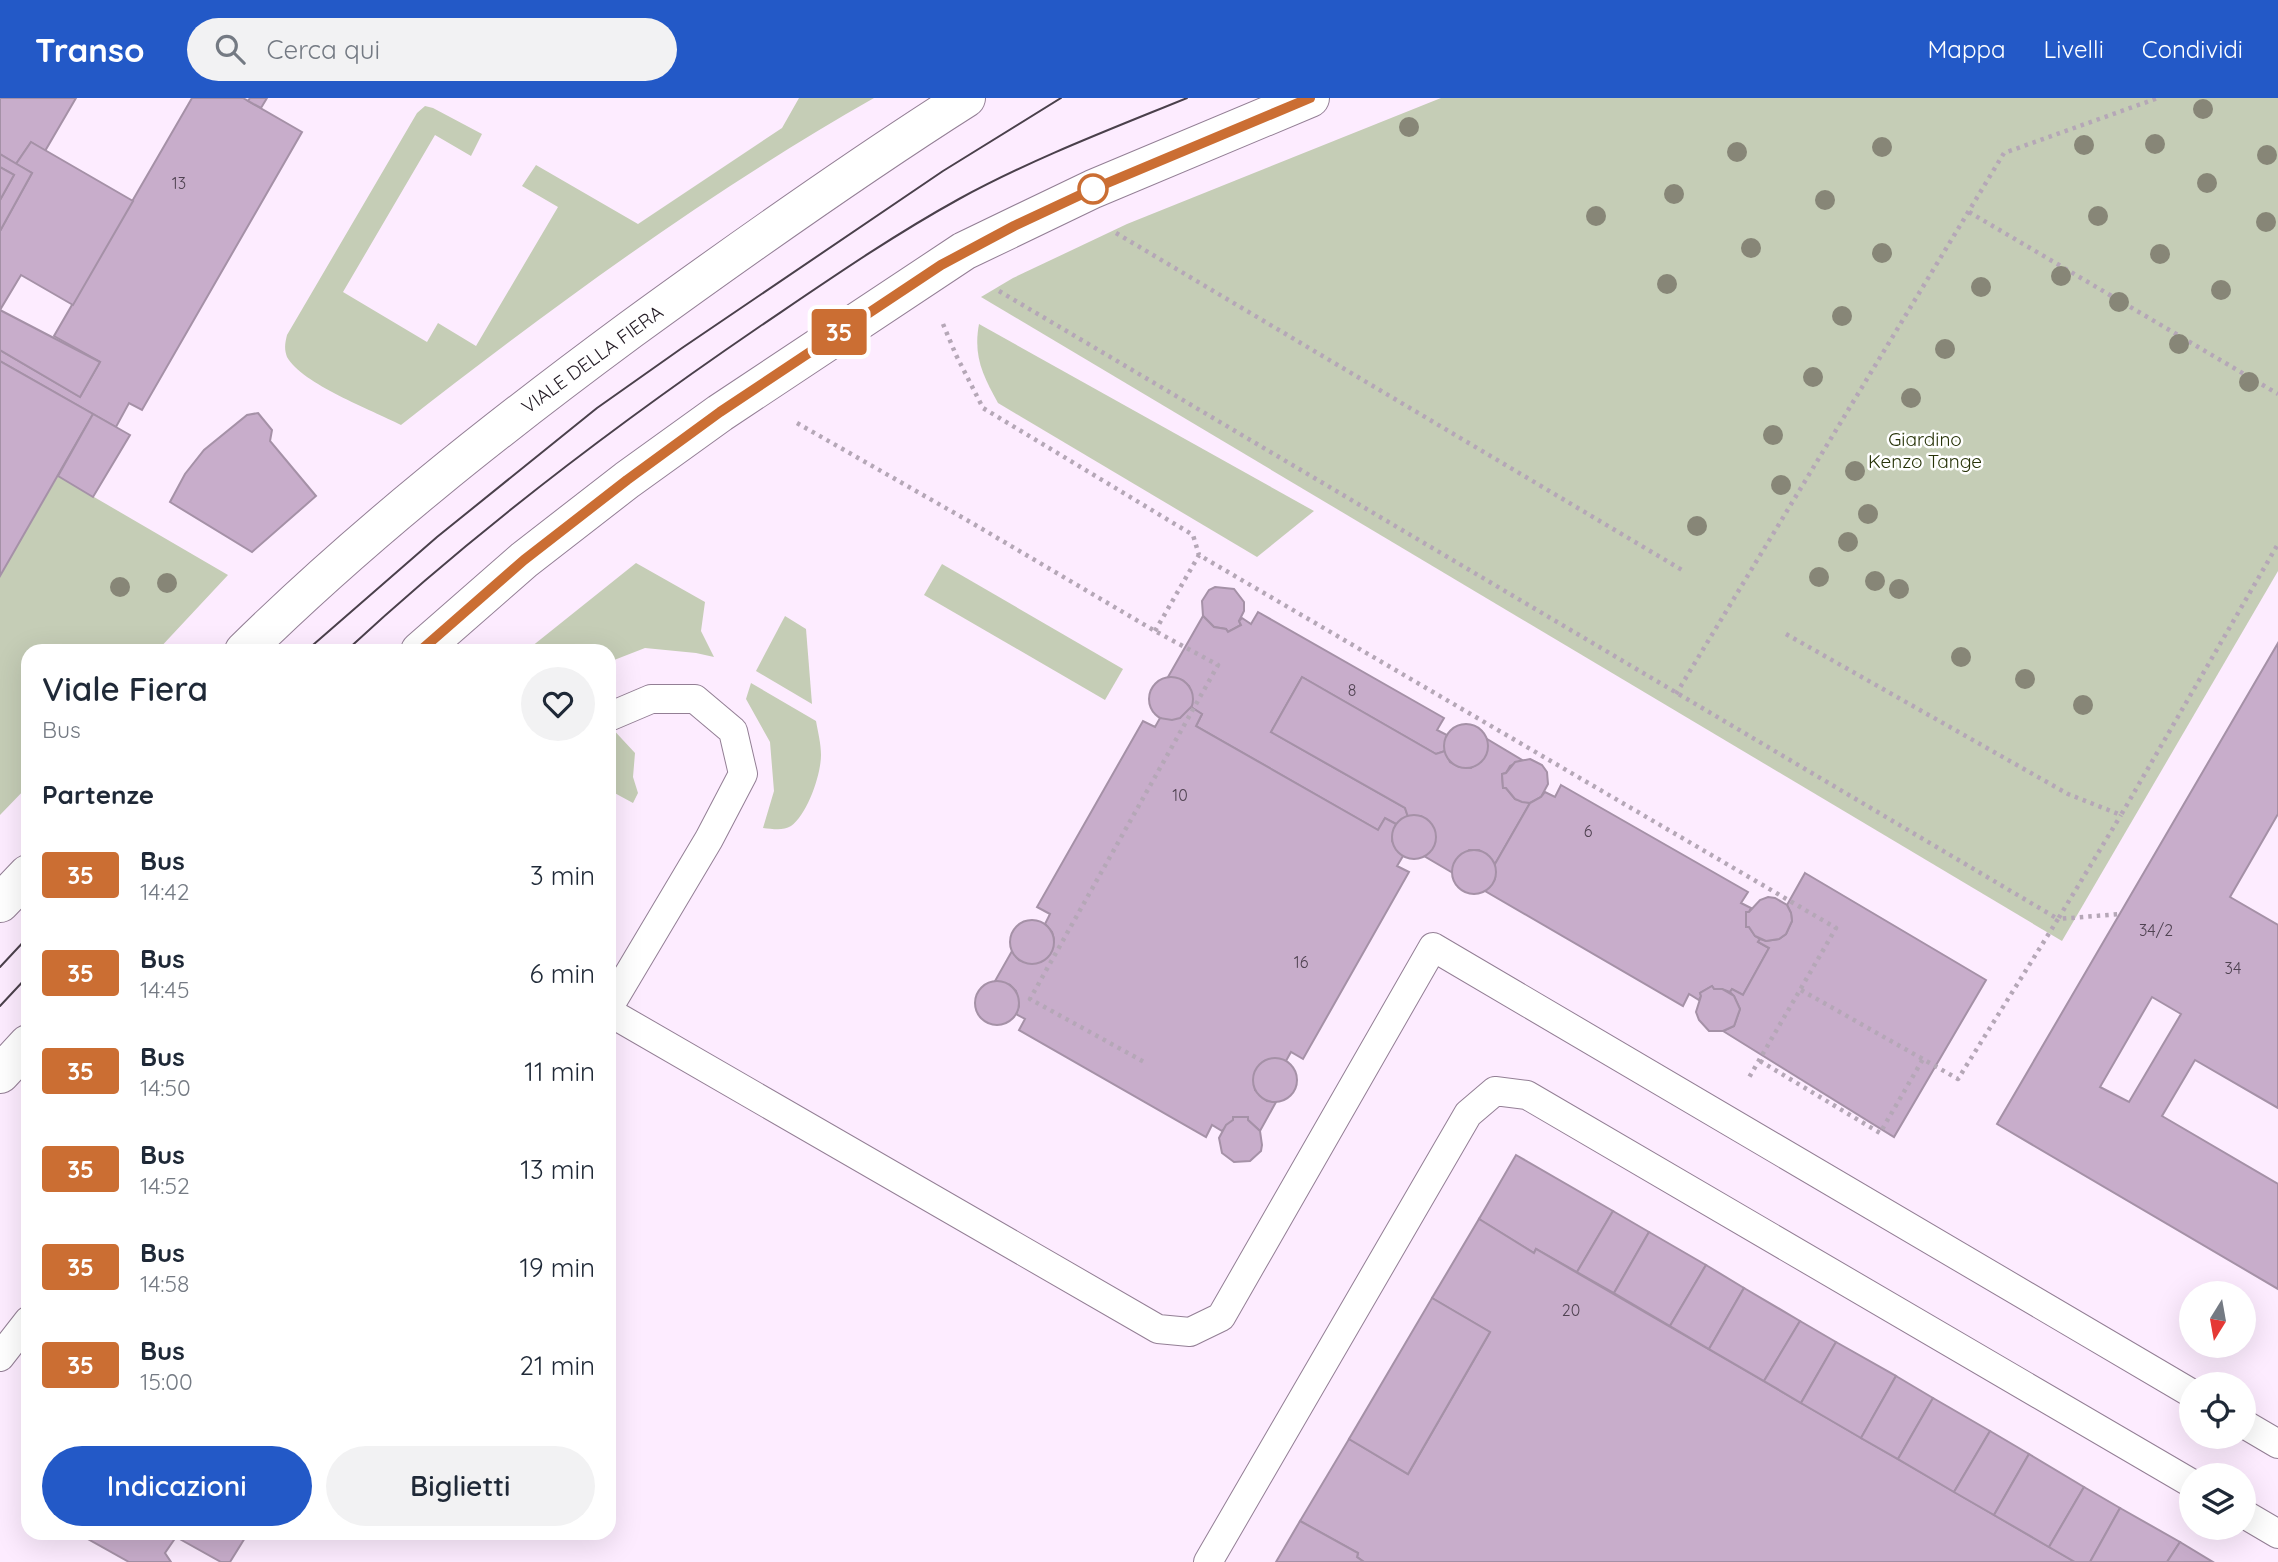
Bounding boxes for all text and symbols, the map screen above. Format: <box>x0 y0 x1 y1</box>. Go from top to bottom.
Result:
search box <box>187 18 677 81</box>
text: Transo <box>35 29 145 70</box>
icon: search <box>211 30 249 68</box>
text: Cerca qui <box>267 33 380 66</box>
text: Mappa <box>1928 34 2006 64</box>
text: Livelli <box>2044 34 2104 64</box>
text: Condividi <box>2142 34 2243 64</box>
house number: 13 <box>172 173 186 193</box>
unlabelled marker <box>1078 174 1108 204</box>
street label: VIALE DELLA FIERA <box>516 300 668 418</box>
line badge: 35 <box>808 309 870 355</box>
text: 35 <box>826 317 852 347</box>
park label: Giardino Kenzo Tange <box>1868 427 1982 473</box>
button: heart <box>521 667 595 741</box>
text: Viale Fiera <box>42 668 208 709</box>
house number: 8 <box>1348 680 1356 700</box>
text: Bus <box>42 715 81 744</box>
text: Partenze <box>42 778 154 811</box>
house number: 10 <box>1172 785 1188 805</box>
house number: 6 <box>1584 821 1593 841</box>
text: Bus <box>140 844 185 877</box>
text: 3 min <box>530 859 595 892</box>
text: 35 <box>67 860 94 890</box>
text: 14:42 <box>140 877 189 906</box>
house number: 34/2 <box>2139 920 2173 940</box>
text: Bus <box>140 942 185 975</box>
house number: 16 <box>1294 952 1309 972</box>
text: 6 min <box>530 957 595 990</box>
text: 35 <box>67 958 94 988</box>
house number: 34 <box>2225 958 2241 978</box>
text: 14:45 <box>140 975 189 1004</box>
text: Bus <box>140 1040 185 1073</box>
text: 11 min <box>524 1055 595 1088</box>
text: 35 <box>67 1056 94 1086</box>
text: 14:50 <box>140 1073 191 1102</box>
text: Bus <box>140 1138 185 1171</box>
text: 13 min <box>520 1153 595 1186</box>
text: 35 <box>67 1154 94 1184</box>
text: 14:52 <box>140 1171 190 1200</box>
text: Bus <box>140 1236 185 1269</box>
text: 19 min <box>519 1251 595 1284</box>
text: 35 <box>67 1252 94 1282</box>
text: 14:58 <box>140 1269 190 1298</box>
north arrow <box>2179 1281 2256 1358</box>
map controls <box>2179 1281 2256 1540</box>
house number: 20 <box>1562 1300 1580 1320</box>
text: Bus <box>140 1334 185 1367</box>
text: 21 min <box>520 1349 595 1382</box>
text: 35 <box>67 1350 94 1380</box>
text: 15:00 <box>140 1367 193 1396</box>
button: locate <box>2179 1372 2256 1449</box>
button: Indicazioni <box>42 1446 312 1526</box>
button: Biglietti <box>326 1446 595 1526</box>
button: layers <box>2179 1463 2256 1540</box>

